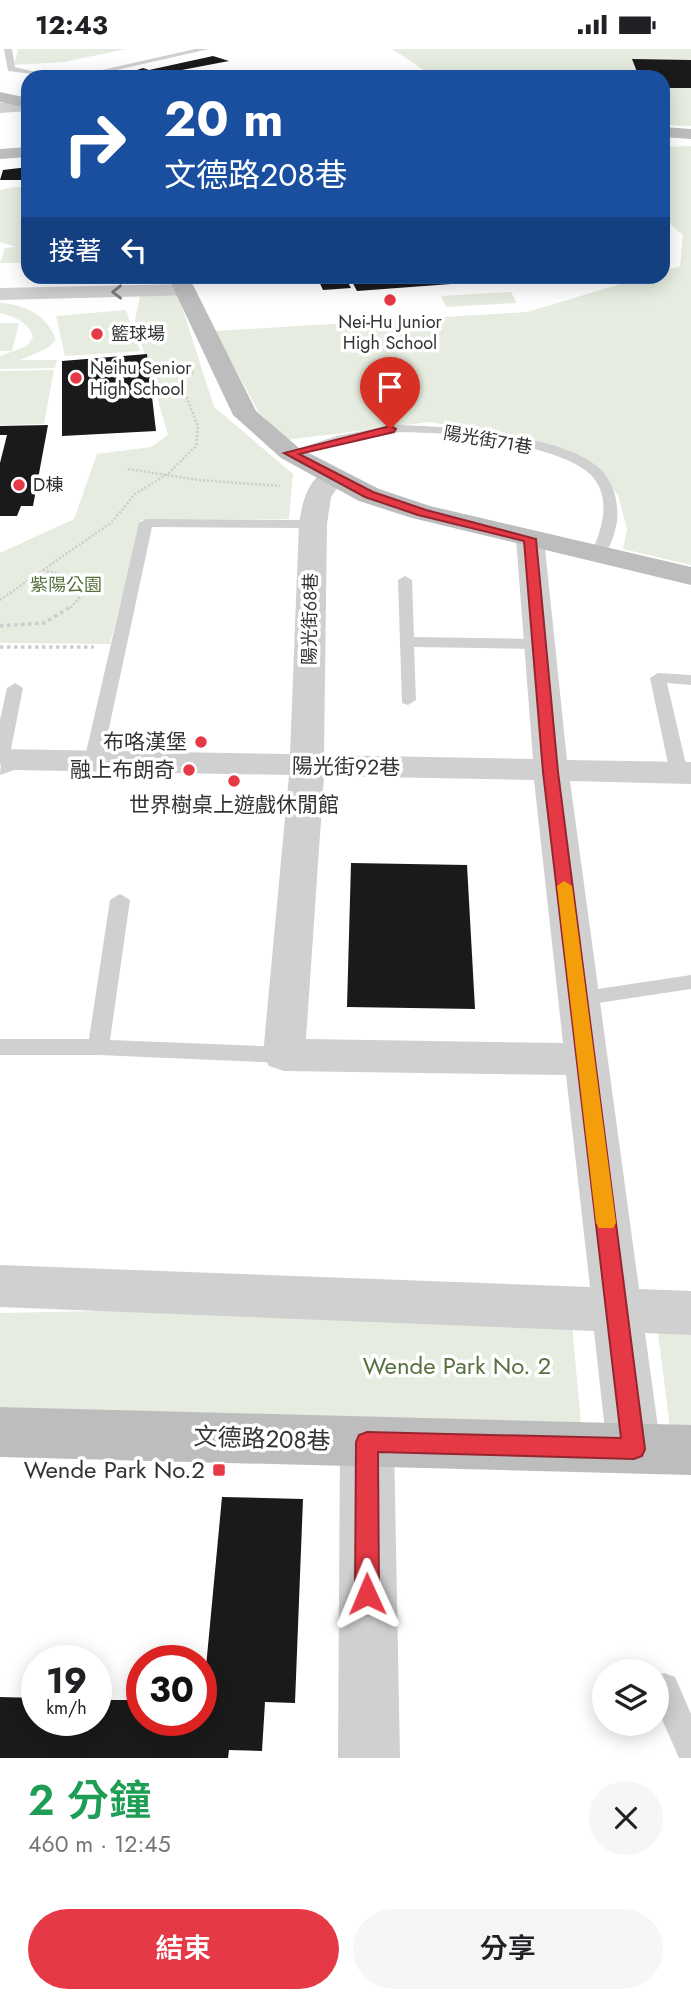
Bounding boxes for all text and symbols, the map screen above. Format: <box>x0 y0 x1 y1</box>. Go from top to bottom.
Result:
text: 12:43 <box>35 6 108 44</box>
text: 20 m <box>164 84 283 154</box>
icon: right <box>49 98 140 189</box>
text: 文德路208巷 <box>164 152 347 198</box>
icon: left <box>115 231 153 269</box>
text: 接著 <box>49 232 101 270</box>
one-way arrow <box>111 284 122 299</box>
marker: Nei-Hu Junior High School <box>382 292 398 308</box>
place label: Nei-Hu Junior High School <box>338 309 442 356</box>
place label: 籃球場 <box>111 321 165 347</box>
marker: 籃球場 <box>89 326 105 342</box>
place label: Neihu Senior High School <box>90 355 192 402</box>
pin <box>360 357 420 429</box>
icon: arrive <box>371 368 409 406</box>
marker: Neihu Senior High School <box>68 370 84 386</box>
street label: 陽光街71巷 <box>442 419 534 461</box>
place label: D棟 <box>33 472 63 498</box>
marker: D棟 <box>11 477 27 493</box>
park label: 紫陽公園 <box>30 572 102 598</box>
street label: 陽光街68巷 <box>296 573 324 665</box>
place label: 布咯漢堡 <box>103 727 187 757</box>
marker: 布咯漢堡 <box>193 734 209 750</box>
street label: 陽光街92巷 <box>292 751 400 783</box>
place label: 融上布朗奇 <box>70 755 175 785</box>
marker: 融上布朗奇 <box>181 762 197 778</box>
marker: 世界樹桌上遊戲休閒館 <box>226 773 242 789</box>
place label: 世界樹桌上遊戲休閒館 <box>129 790 339 820</box>
park label: Wende Park No. 2 <box>363 1348 551 1383</box>
street label: 文德路208巷 <box>193 1419 331 1458</box>
place label: Wende Park No.2 <box>24 1452 205 1487</box>
marker: Wende Park No.2 <box>211 1462 227 1478</box>
position arrow <box>330 1557 404 1631</box>
speed limit sign: 30 <box>126 1645 217 1736</box>
text: 19 <box>46 1656 87 1706</box>
map controls <box>592 1659 669 1736</box>
button: layers <box>592 1659 669 1736</box>
text: km/h <box>46 1695 87 1721</box>
text: 2 分鐘 <box>28 1770 151 1831</box>
button: close <box>589 1781 663 1855</box>
text: 460 m · 12:45 <box>28 1827 171 1861</box>
button: 結束 <box>28 1909 339 1989</box>
button: 分享 <box>353 1909 663 1989</box>

